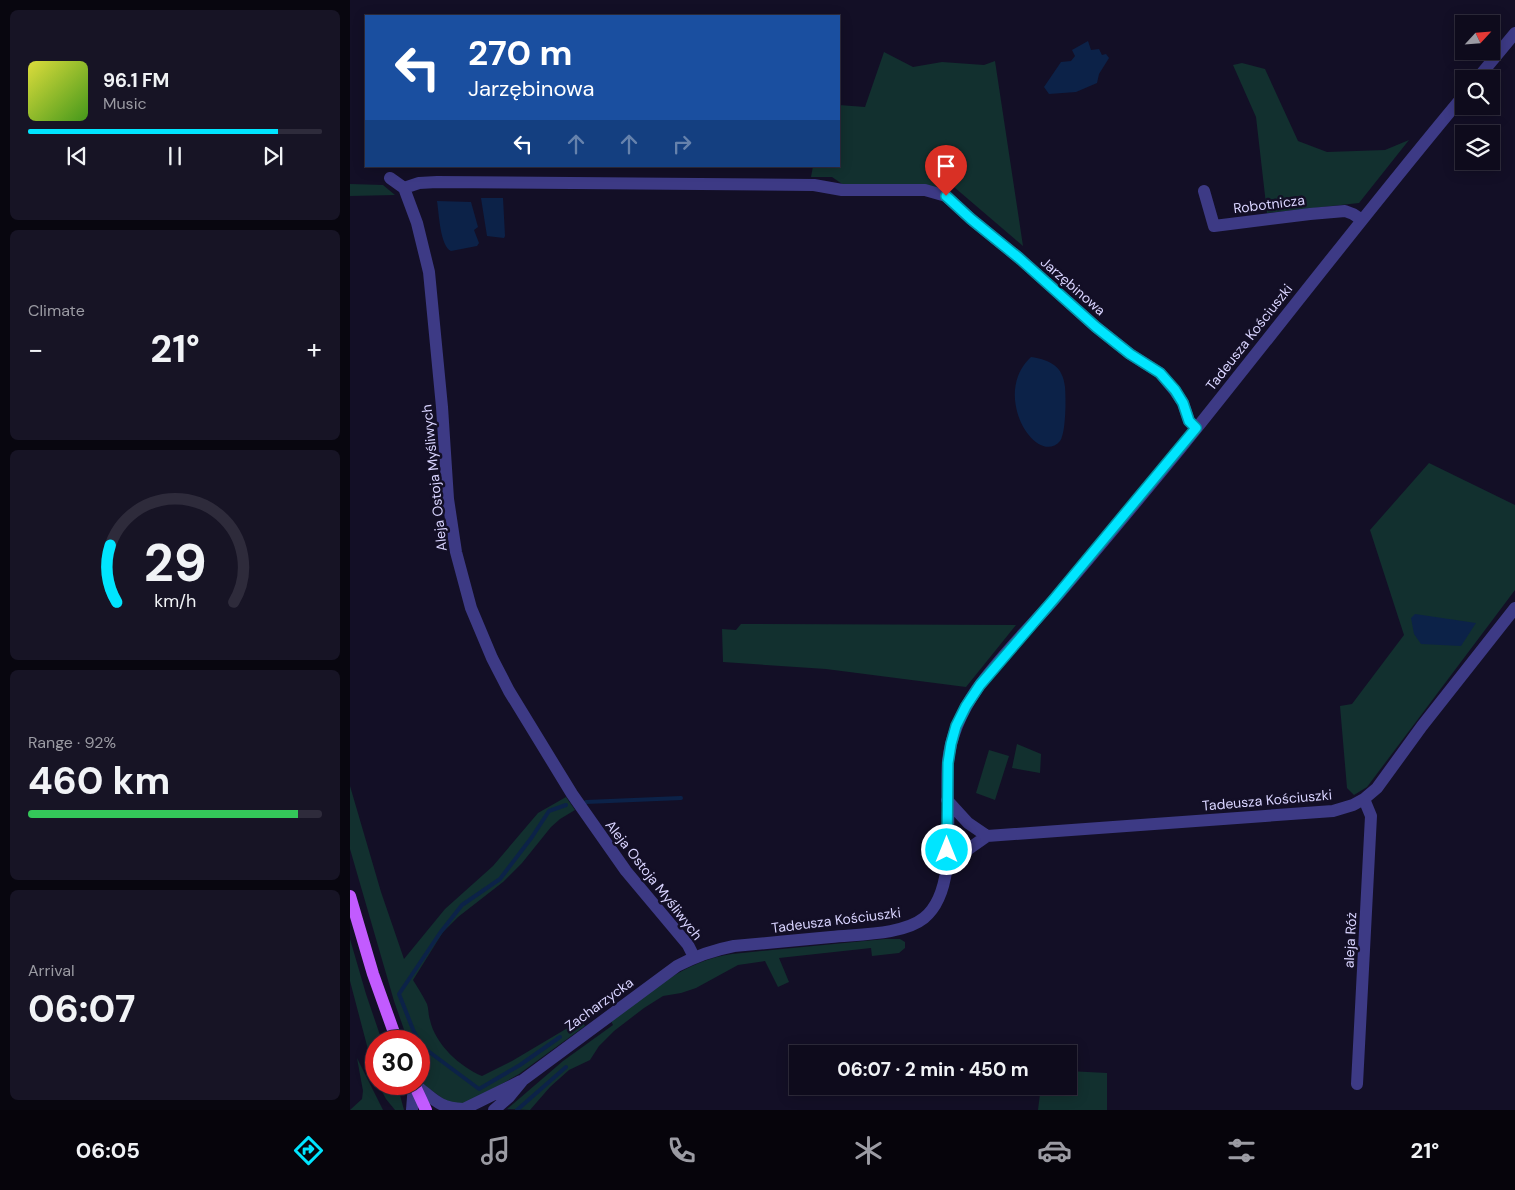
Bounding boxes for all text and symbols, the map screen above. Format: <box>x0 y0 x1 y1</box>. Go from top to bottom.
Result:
north arrow <box>1455 15 1500 60</box>
map controls <box>1455 15 1500 170</box>
text: 270 m <box>468 30 572 76</box>
icon: left <box>385 35 450 100</box>
text: 96.1 FM <box>103 68 169 93</box>
button: search <box>1455 70 1500 115</box>
text: Jarzębinowa <box>468 74 594 103</box>
text: Music <box>103 93 147 114</box>
button: layers <box>1455 125 1500 170</box>
icon: left <box>509 130 537 158</box>
icon: ahead <box>562 130 590 158</box>
icon: ahead <box>615 130 643 158</box>
icon: right <box>668 130 696 158</box>
icon: previous <box>63 142 91 170</box>
icon: pause <box>161 142 189 170</box>
icon: next <box>259 142 287 170</box>
pin <box>925 145 967 196</box>
icon: arrive <box>932 152 960 180</box>
street label: Robotnicza <box>1232 191 1306 217</box>
street label: Jarzębinowa <box>1037 253 1109 319</box>
street label: Tadeusza Kościuszki <box>1202 280 1296 394</box>
text: Climate <box>28 300 85 321</box>
text: 21° <box>150 324 200 374</box>
text: − <box>28 331 43 368</box>
text: + <box>307 331 322 368</box>
street label: Aleja Ostoja Myśliwych <box>417 404 451 552</box>
text: 29 <box>144 529 206 597</box>
text: km/h <box>154 589 196 613</box>
text: Range · 92% <box>28 732 116 753</box>
text: 460 km <box>28 756 170 806</box>
street label: Tadeusza Kościuszki <box>1201 785 1333 815</box>
street label: Aleja Ostoja Myśliwych <box>601 816 707 944</box>
position arrow <box>920 823 972 875</box>
street label: Tadeusza Kościuszki <box>770 903 902 937</box>
street label: aleja Róż <box>1340 912 1360 968</box>
text: Arrival <box>28 960 75 981</box>
street label: Zacharzycka <box>561 973 637 1035</box>
text: 06:07 <box>28 984 135 1034</box>
speed limit sign: 30 <box>365 1030 430 1095</box>
text: 06:07 · 2 min · 450 m <box>837 1057 1029 1082</box>
icon: directions <box>291 1133 326 1168</box>
icon: music <box>478 1133 513 1168</box>
icon: phone <box>664 1133 699 1168</box>
icon: climate <box>851 1133 886 1168</box>
icon: car <box>1037 1133 1072 1168</box>
icon: filters <box>1224 1133 1259 1168</box>
text: 06:05 <box>76 1136 140 1165</box>
text: 21° <box>1410 1136 1439 1165</box>

